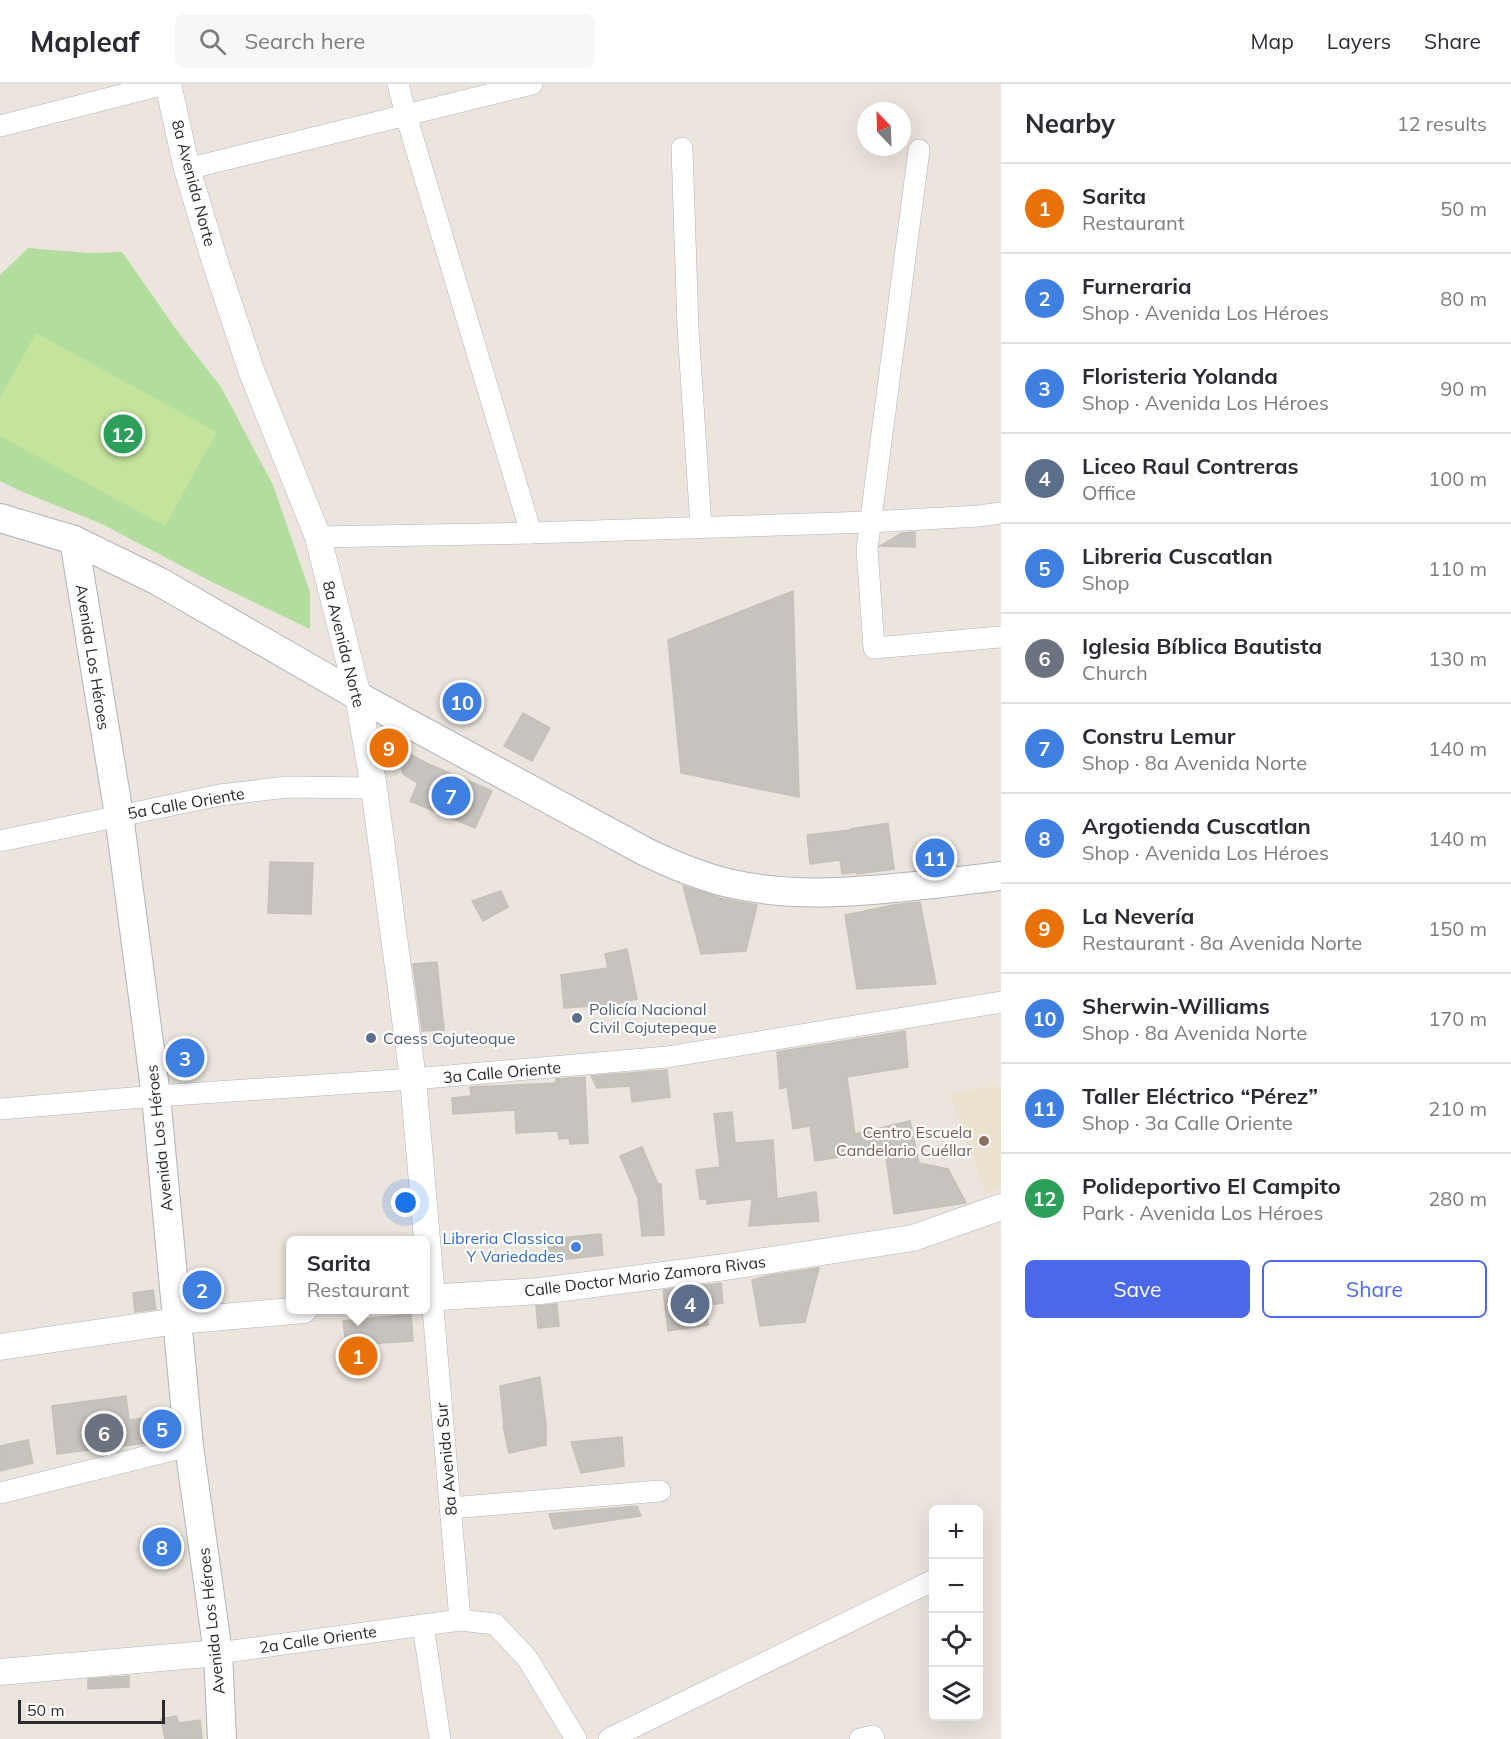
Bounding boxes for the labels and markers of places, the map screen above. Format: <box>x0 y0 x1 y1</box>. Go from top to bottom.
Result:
pin: 12 <box>104 412 142 456</box>
pin: 10 <box>442 680 482 724</box>
pin: 9 <box>370 726 408 770</box>
pin: 7 <box>432 774 470 818</box>
pin: 11 <box>916 836 954 880</box>
place label: Policía Nacional Civil Cojutepeque <box>589 999 717 1037</box>
marker: Policía Nacional Civil Cojutepeque <box>570 1011 584 1025</box>
place label: Caess Cojuteoque <box>383 1028 516 1048</box>
marker: Caess Cojuteoque <box>364 1031 378 1045</box>
pin: 3 <box>166 1036 204 1080</box>
place label: Centro Escuela Candelario Cuéllar <box>836 1122 972 1160</box>
marker: Centro Escuela Candelario Cuéllar <box>977 1134 991 1148</box>
place label: Libreria Classica Y Variedades <box>443 1228 564 1266</box>
marker: Libreria Classica Y Variedades <box>569 1240 583 1254</box>
pin: 2 <box>182 1268 222 1312</box>
pin: 4 <box>670 1282 710 1326</box>
pin: 1 <box>338 1334 378 1378</box>
pin: 5 <box>142 1406 182 1452</box>
pin: 6 <box>84 1410 124 1456</box>
pin: 8 <box>142 1524 182 1570</box>

